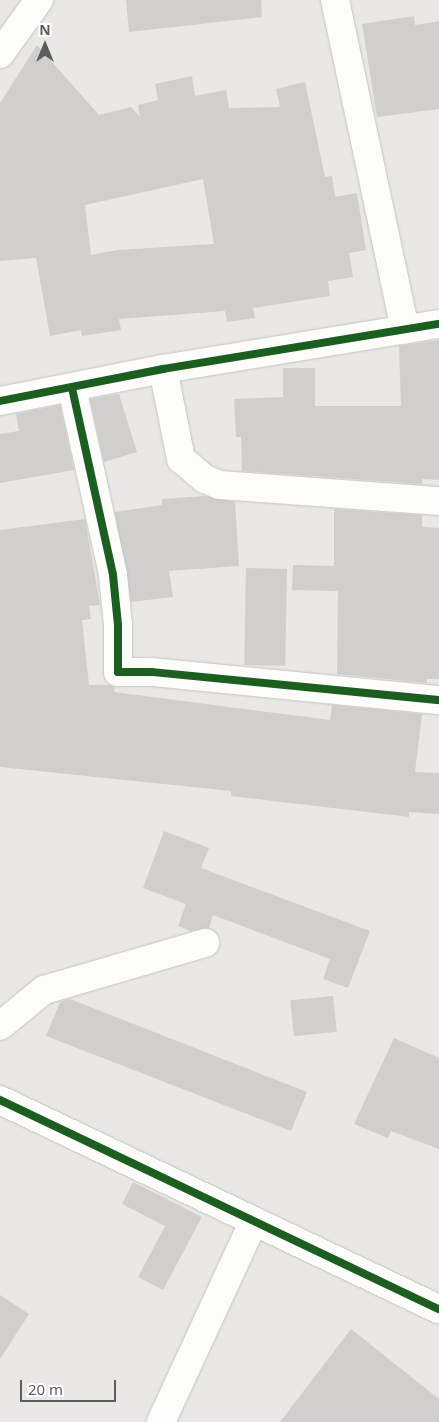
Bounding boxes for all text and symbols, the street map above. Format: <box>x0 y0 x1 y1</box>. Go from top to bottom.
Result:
north arrow <box>20 20 70 70</box>
text: N <box>39 20 51 39</box>
scale bar <box>22 1370 119 1402</box>
text: 20 m <box>28 1379 63 1399</box>

